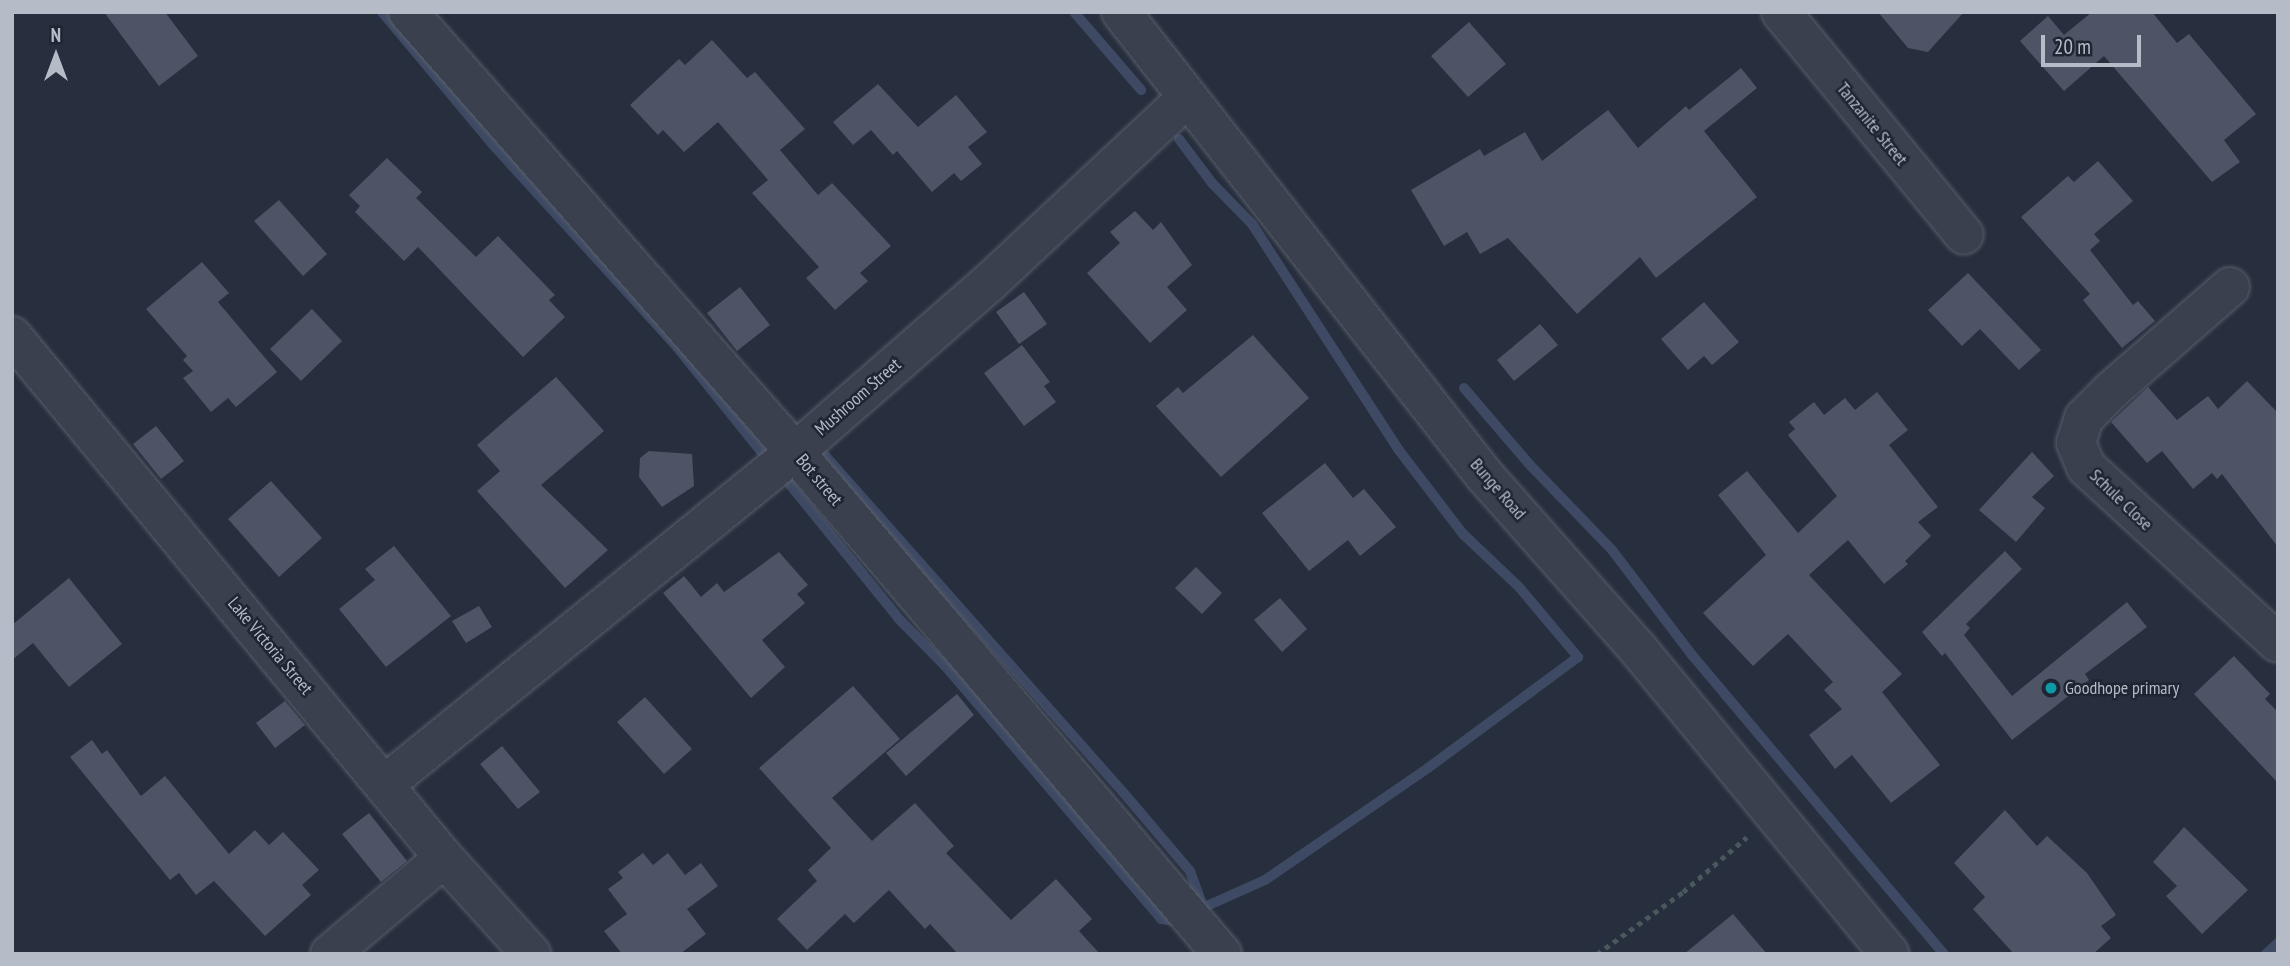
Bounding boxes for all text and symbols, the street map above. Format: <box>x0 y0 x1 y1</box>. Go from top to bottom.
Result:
north arrow <box>21 21 91 91</box>
scale bar <box>2045 21 2145 65</box>
text: N <box>51 23 61 47</box>
text: 20 m <box>2054 33 2091 60</box>
street label: Tanzanite Street <box>1832 78 1912 170</box>
street label: Mushroom Street <box>811 354 905 440</box>
street label: Bot street <box>791 450 847 510</box>
street label: Bunge Road <box>1466 454 1530 524</box>
street label: Schule Close <box>2085 465 2157 535</box>
street label: Lake Victoria Street <box>223 593 317 699</box>
place label: Goodhope primary <box>2065 677 2179 699</box>
marker: Goodhope primary <box>2043 680 2059 696</box>

